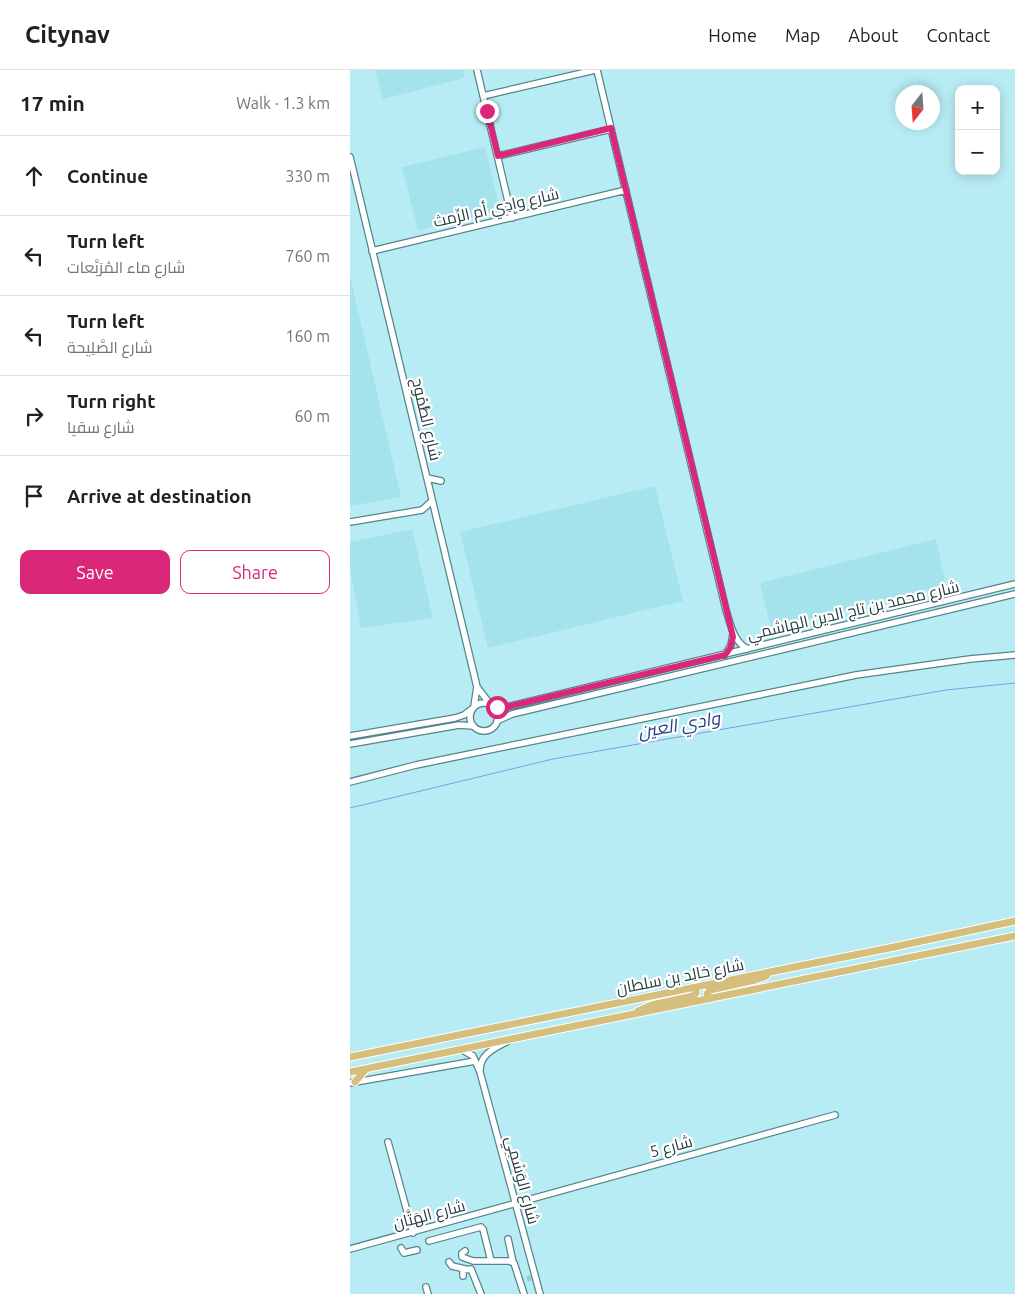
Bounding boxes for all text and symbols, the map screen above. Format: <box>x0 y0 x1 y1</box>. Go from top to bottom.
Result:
text: Citynav <box>25 21 110 48</box>
text: Home <box>708 25 757 45</box>
text: Map <box>785 25 820 45</box>
text: About <box>848 25 898 45</box>
text: Contact <box>926 25 990 45</box>
north arrow <box>895 85 940 130</box>
map controls <box>955 85 1000 175</box>
button: + <box>955 85 1000 130</box>
text: 17 min <box>20 91 85 115</box>
text: Walk · 1.3 km <box>236 94 330 112</box>
route end <box>476 100 499 123</box>
button: − <box>955 130 1000 175</box>
icon: ahead <box>20 162 48 190</box>
text: Continue <box>67 165 148 187</box>
text: 330 m <box>285 167 330 185</box>
street label: شارع وادِي أم الرِّمث <box>431 184 562 235</box>
text: Turn left <box>67 230 145 252</box>
icon: left <box>20 242 48 270</box>
text: 760 m <box>285 247 330 265</box>
text: شارع ماء المُرَبَّعات <box>67 258 185 276</box>
text: Turn left <box>67 310 145 332</box>
icon: left <box>20 322 48 350</box>
text: 160 m <box>285 327 330 345</box>
text: شارع الصَّلِيحة <box>67 338 153 356</box>
street label: شارع الطُّمُوح <box>406 376 445 463</box>
text: Turn right <box>67 390 155 412</box>
icon: right <box>20 402 48 430</box>
text: 60 m <box>294 407 330 425</box>
text: شارع سقيا <box>67 418 135 436</box>
icon: arrive <box>20 482 48 510</box>
text: Arrive at destination <box>67 485 252 507</box>
button: Save <box>20 550 170 594</box>
button: Share <box>180 550 330 594</box>
street label: شارع محمد بن تاج الدين الهاشمي <box>745 577 962 648</box>
route start <box>486 696 509 719</box>
water label: وادي العين <box>636 707 723 746</box>
street label: شارع خالِد بن سلطان <box>615 955 746 1000</box>
street label: شارع 5 <box>648 1132 695 1163</box>
street label: شارع الوَسْمِي <box>498 1134 543 1227</box>
street label: شارع الهَتَّان <box>391 1194 468 1235</box>

